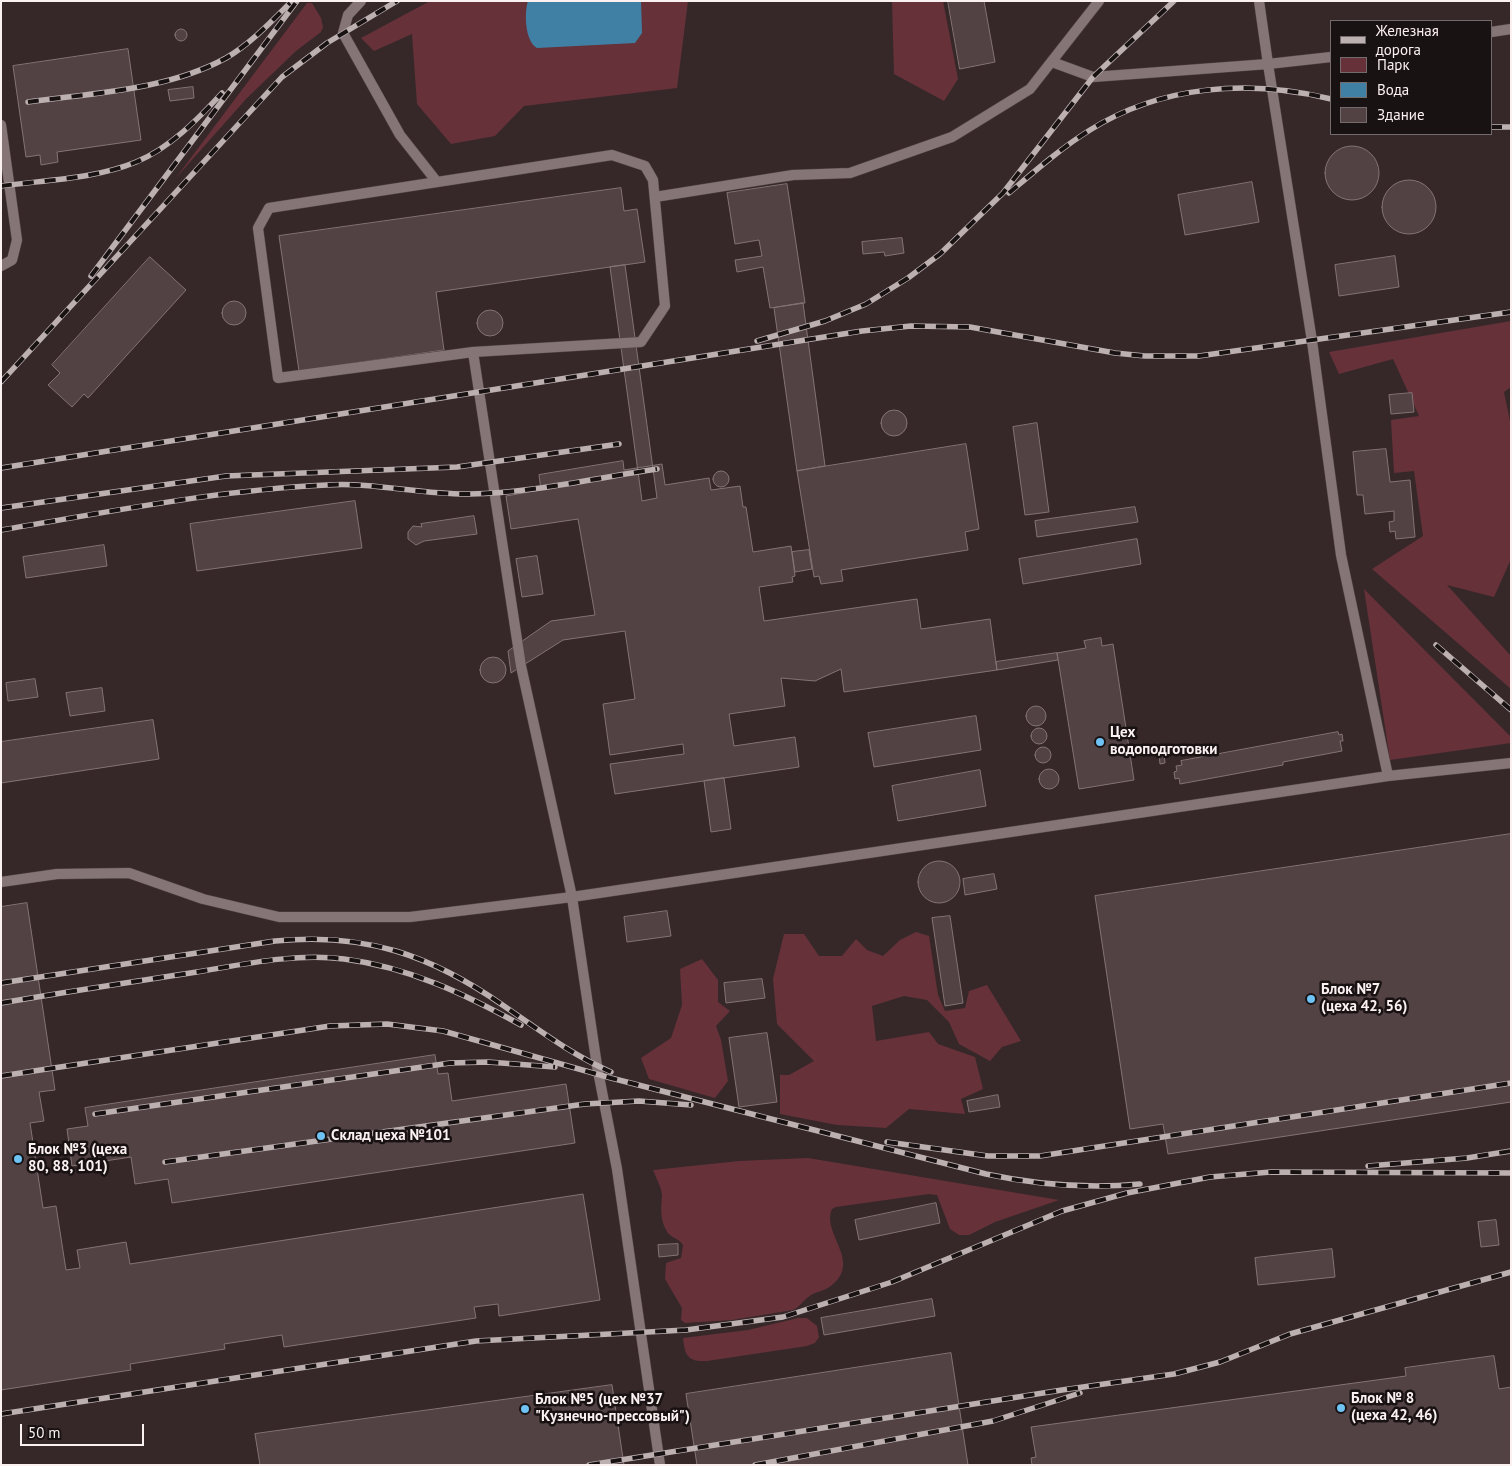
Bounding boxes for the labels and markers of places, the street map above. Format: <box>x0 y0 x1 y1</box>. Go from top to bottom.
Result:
place label: Цех водоподготовки <box>1110 724 1218 759</box>
marker: Цех водоподготовки <box>1094 736 1106 748</box>
place label: Блок №7 (цеха 42, 56) <box>1321 981 1407 1016</box>
marker: Блок №7 (цеха 42, 56) <box>1305 993 1317 1005</box>
place label: Склад цеха №101 <box>331 1127 451 1145</box>
marker: Склад цеха №101 <box>315 1130 327 1142</box>
place label: Блок №3 (цеха 80, 88, 101) <box>28 1141 127 1176</box>
marker: Блок №3 (цеха 80, 88, 101) <box>12 1153 24 1165</box>
place label: Блок № 8 (цеха 42, 46) <box>1351 1390 1437 1425</box>
place label: Блок №5 (цех №37 "Кузнечно-прессовый") <box>535 1391 690 1426</box>
marker: Блок № 8 (цеха 42, 46) <box>1335 1402 1347 1414</box>
marker: Блок №5 (цех №37 "Кузнечно-прессовый") <box>519 1403 531 1415</box>

